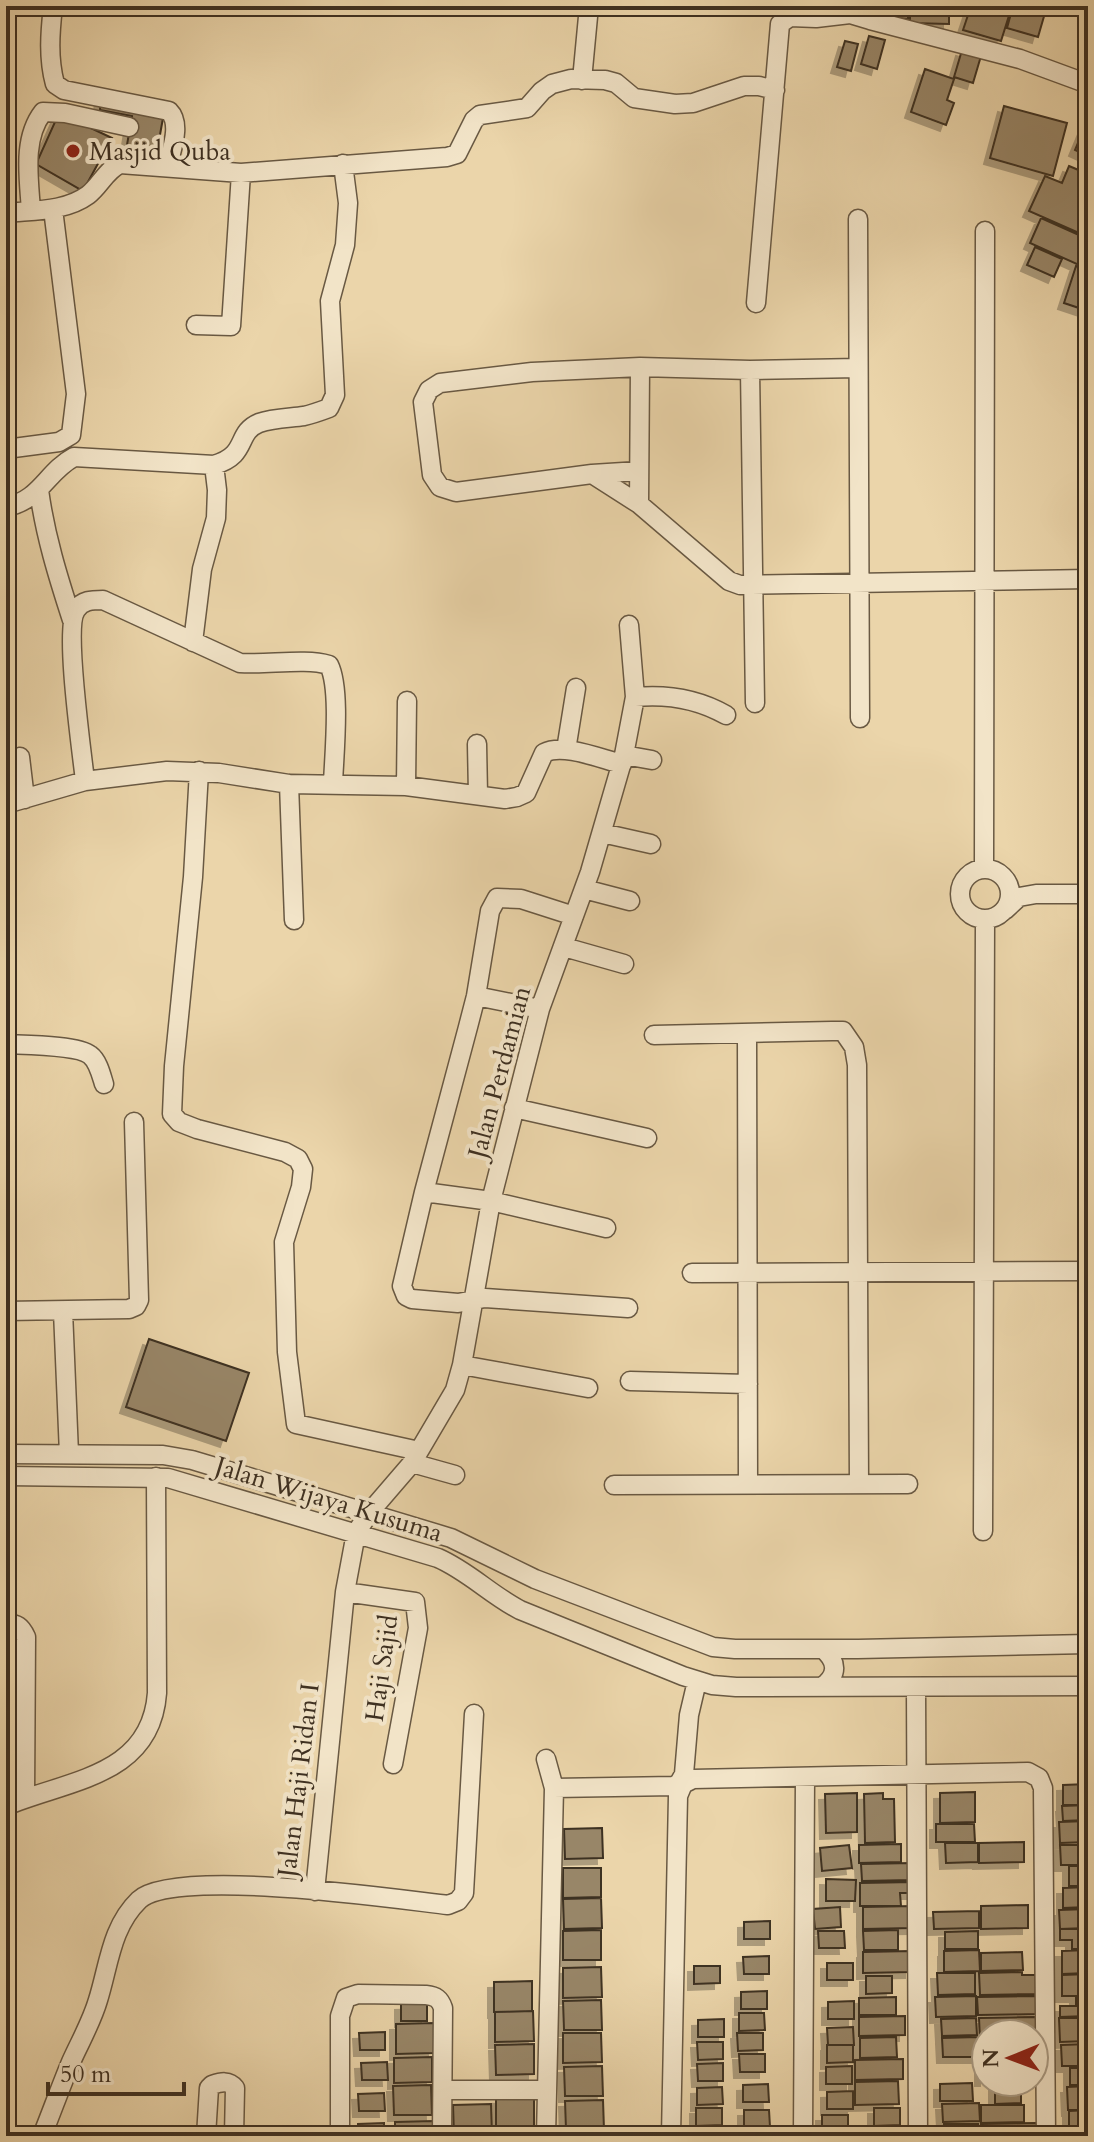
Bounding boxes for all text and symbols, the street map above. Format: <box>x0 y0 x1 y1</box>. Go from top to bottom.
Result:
place label: Masjid Quba <box>89 134 231 169</box>
marker: Masjid Quba <box>64 142 82 160</box>
street label: Jalan Perdamian <box>459 982 539 1166</box>
street label: Jalan Wijaya Kusuma <box>207 1447 447 1551</box>
street label: Haji Sajid <box>357 1612 406 1724</box>
street label: Jalan Haji Ridan I <box>269 1681 328 1883</box>
north arrow <box>970 2018 1050 2098</box>
scale bar <box>48 2046 184 2096</box>
text: N <box>976 2049 1006 2068</box>
text: 50 m <box>60 2058 112 2091</box>

